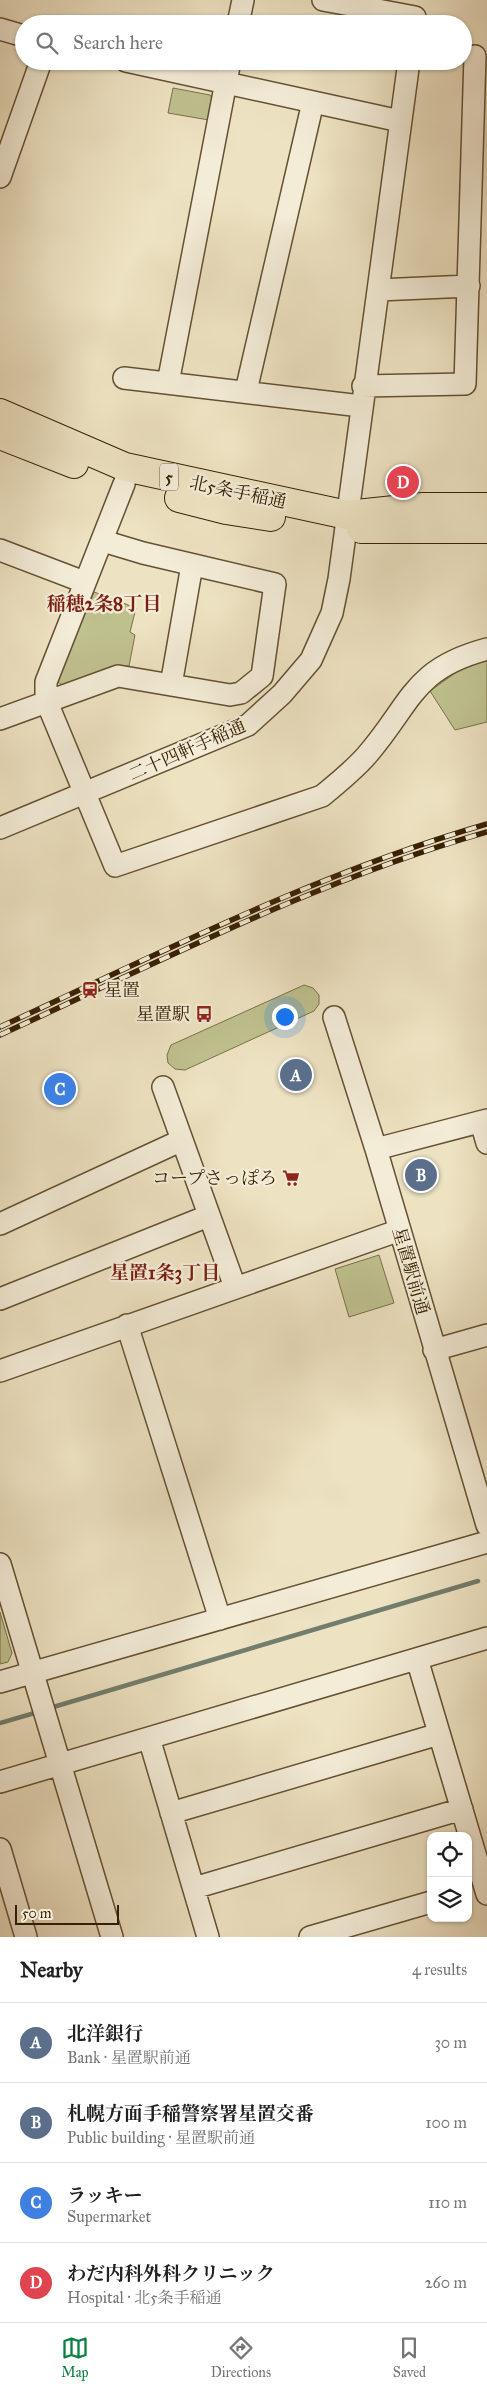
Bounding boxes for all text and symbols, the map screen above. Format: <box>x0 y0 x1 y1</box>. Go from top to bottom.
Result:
search box <box>15 15 472 70</box>
icon: search <box>33 29 61 57</box>
text: Search here <box>73 31 163 54</box>
pin: D <box>387 463 419 501</box>
road number: 5 <box>160 464 178 491</box>
street label: 北5条手稲通 <box>188 471 288 513</box>
district label: 稲穂2条8丁目 <box>47 592 161 615</box>
street label: 二十四軒手稲通 <box>125 714 249 786</box>
place label: 星置 <box>104 979 140 1001</box>
station icon: 星置 <box>80 980 100 1000</box>
place label: 星置駅 <box>136 1003 190 1025</box>
bus stop icon: 星置駅 <box>194 1004 214 1024</box>
your location <box>272 1004 298 1030</box>
pin: A <box>280 1056 312 1094</box>
pin: C <box>44 1070 76 1108</box>
pin: B <box>405 1156 437 1194</box>
place label: コープさっぽろ <box>152 1167 277 1189</box>
supermarket icon: コープさっぽろ <box>281 1168 301 1188</box>
street label: 星置駅前通 <box>388 1225 434 1317</box>
district label: 星置1条3丁目 <box>110 1261 220 1285</box>
map controls <box>427 1832 472 1922</box>
button: locate <box>427 1832 472 1877</box>
button: layers <box>427 1877 472 1922</box>
scale bar <box>15 1902 119 1925</box>
text: 50 m <box>22 1905 51 1922</box>
text: Nearby <box>20 1957 83 1983</box>
text: 4 results <box>412 1960 467 1979</box>
text: 北洋銀行 <box>67 2022 143 2045</box>
text: A <box>31 2033 41 2052</box>
text: 30 m <box>434 2033 467 2052</box>
text: Bank · 星置駅前通 <box>67 2048 191 2067</box>
text: 札幌方面手稲警察署星置交番 <box>67 2102 314 2125</box>
text: B <box>31 2113 41 2132</box>
text: 100 m <box>425 2113 467 2132</box>
text: Public building · 星置駅前通 <box>67 2128 255 2147</box>
text: ラッキー <box>67 2184 143 2207</box>
text: C <box>31 2193 41 2212</box>
text: 110 m <box>428 2193 467 2212</box>
text: Supermarket <box>67 2207 151 2226</box>
text: わだ内科外科クリニック <box>67 2262 275 2285</box>
text: D <box>30 2273 42 2292</box>
text: 260 m <box>425 2273 467 2292</box>
text: Hospital · 北5条手稲通 <box>67 2288 222 2307</box>
tab: Map <box>61 2334 89 2381</box>
tab: Directions <box>211 2334 271 2381</box>
tab: Saved <box>393 2334 426 2381</box>

